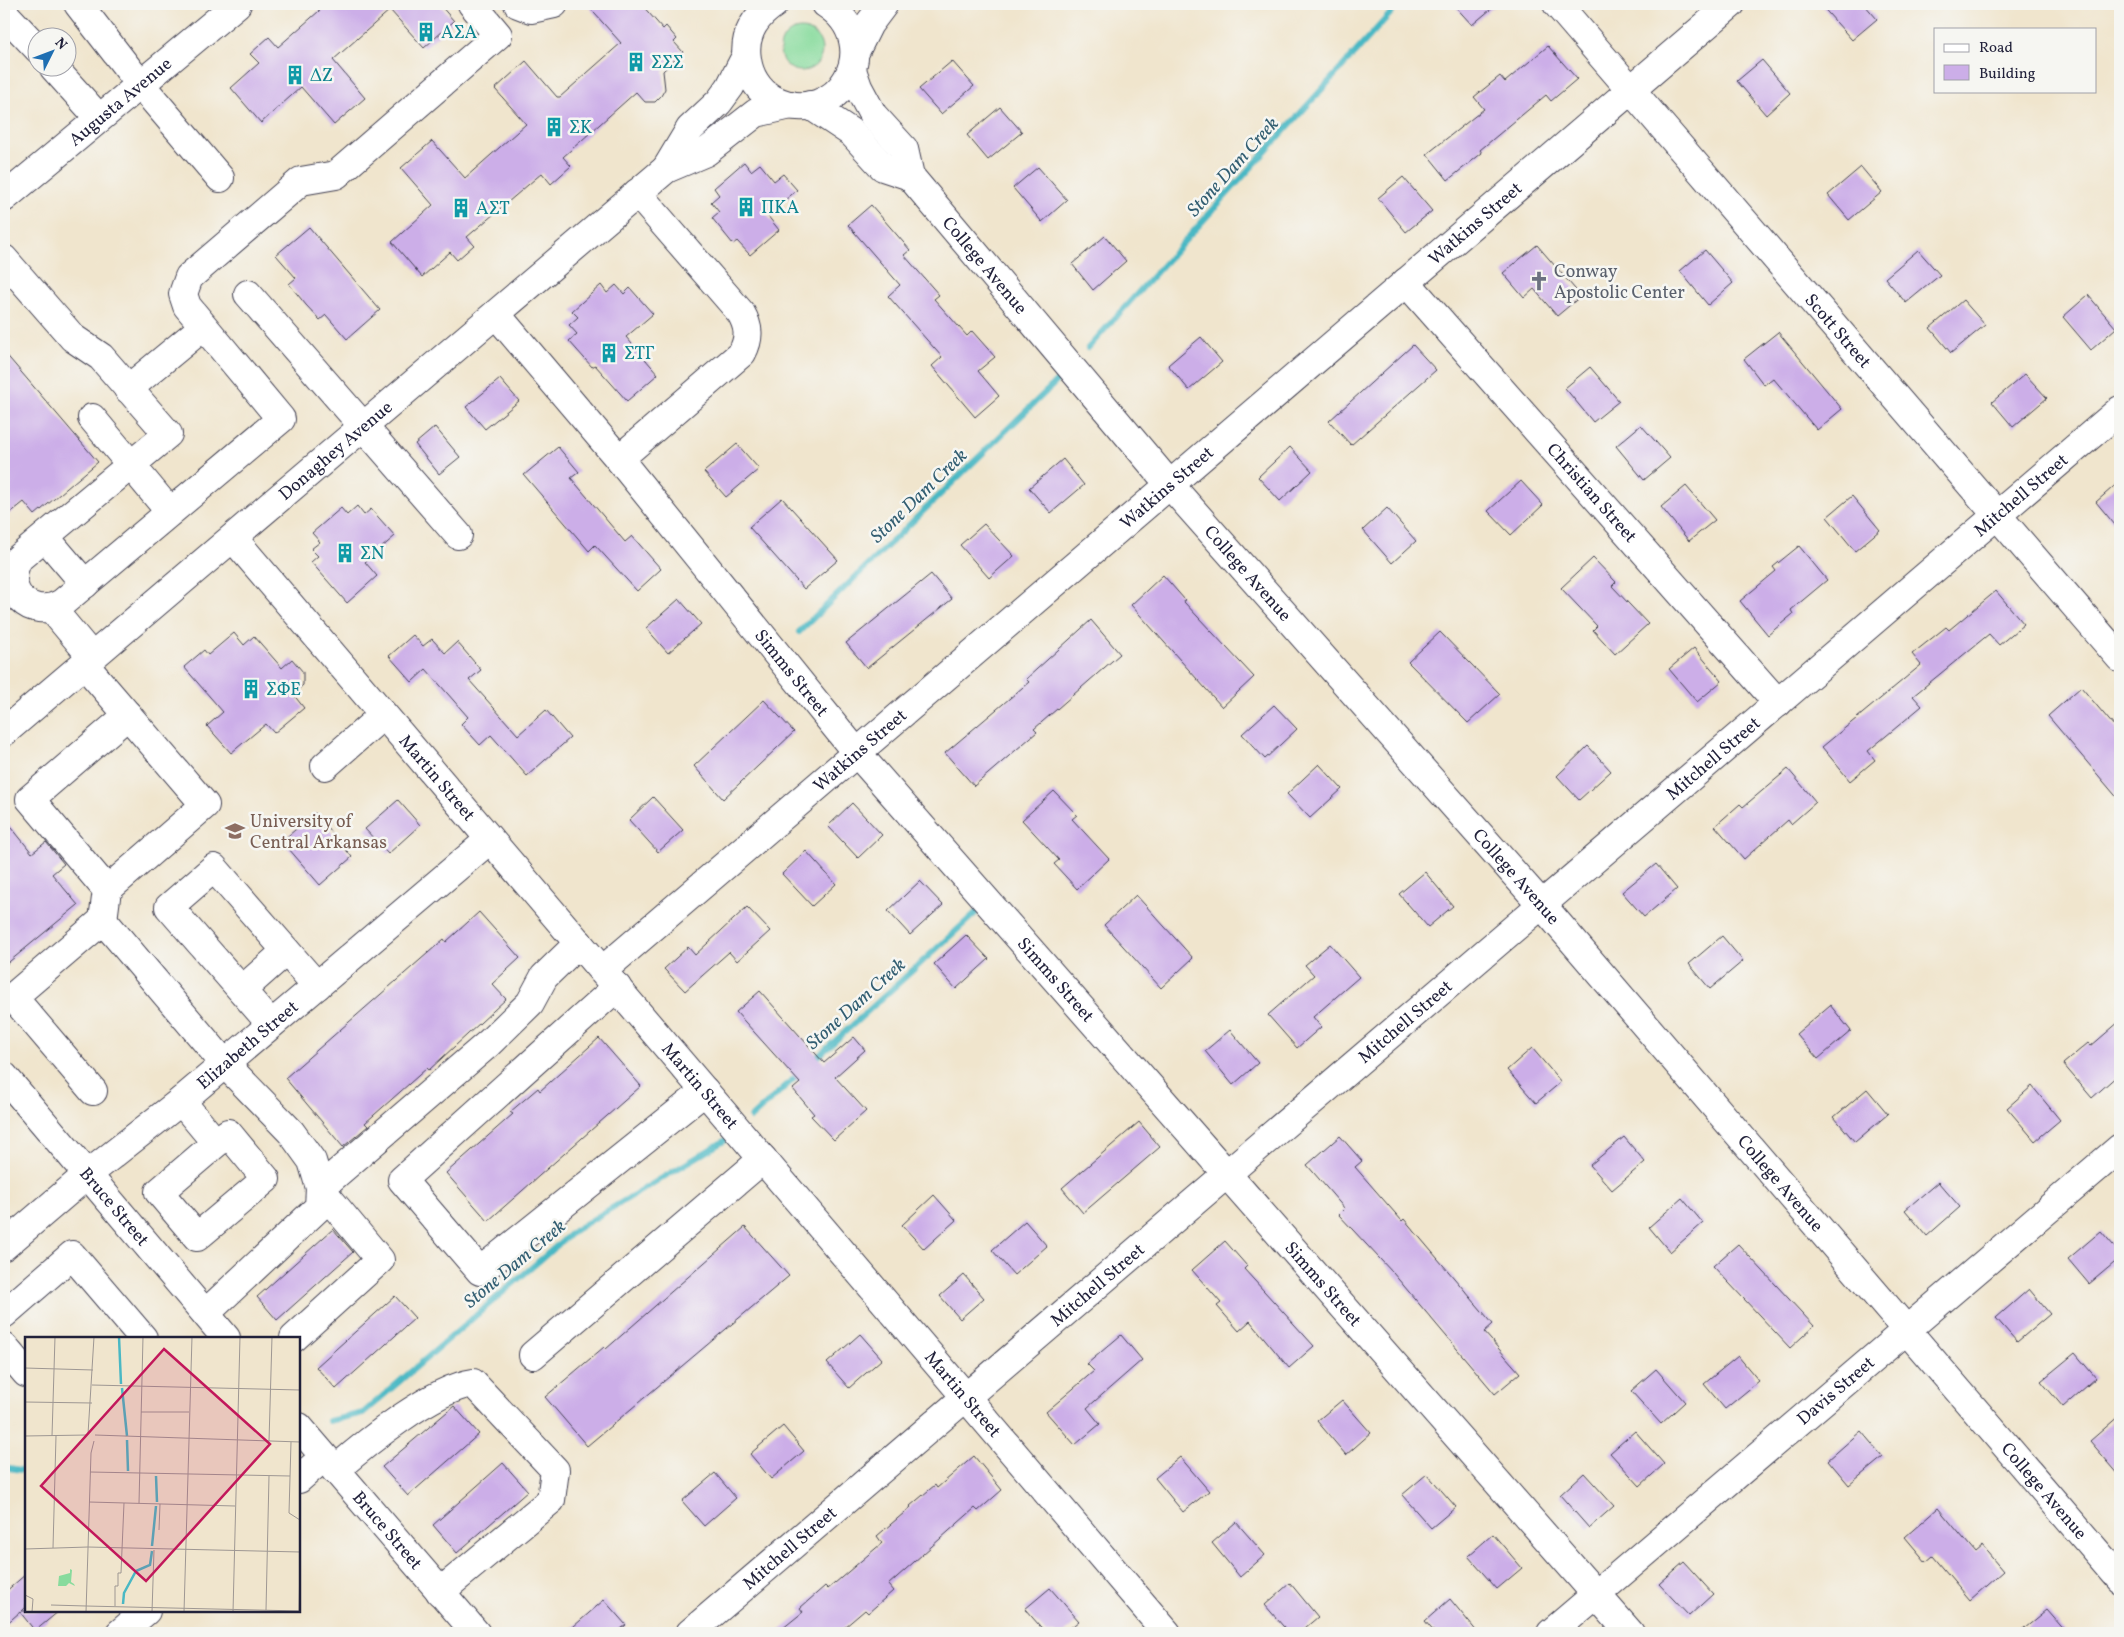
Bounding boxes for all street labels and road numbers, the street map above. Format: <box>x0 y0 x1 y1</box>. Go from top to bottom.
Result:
street label: Augusta Avenue <box>64 52 178 153</box>
street label: Watkins Street <box>1424 177 1528 272</box>
street label: College Avenue <box>935 212 1032 320</box>
street label: Scott Street <box>1798 289 1876 374</box>
street label: Donaghey Avenue <box>274 396 399 507</box>
street label: Christian Street <box>1540 438 1642 549</box>
street label: Watkins Street <box>1115 441 1220 536</box>
street label: Mitchell Street <box>1969 449 2074 544</box>
street label: College Avenue <box>1198 521 1296 628</box>
street label: Simms Street <box>748 625 834 723</box>
street label: Watkins Street <box>808 704 913 799</box>
street label: Mitchell Street <box>1661 712 1766 807</box>
street label: Martin Street <box>392 730 480 827</box>
street label: College Avenue <box>1466 824 1565 931</box>
street label: Simms Street <box>1011 933 1099 1029</box>
street label: Mitchell Street <box>1354 975 1459 1070</box>
street label: Elizabeth Street <box>192 996 305 1096</box>
street label: Martin Street <box>655 1038 743 1135</box>
street label: College Avenue <box>1731 1130 1828 1238</box>
street label: Bruce Street <box>73 1163 154 1252</box>
street label: Simms Street <box>1278 1237 1366 1333</box>
street label: Mitchell Street <box>1046 1238 1151 1333</box>
street label: Martin Street <box>918 1346 1006 1444</box>
street label: Davis Street <box>1792 1351 1881 1432</box>
street label: College Avenue <box>1994 1438 2092 1546</box>
street label: Bruce Street <box>346 1486 427 1576</box>
street label: Mitchell Street <box>738 1502 843 1596</box>

